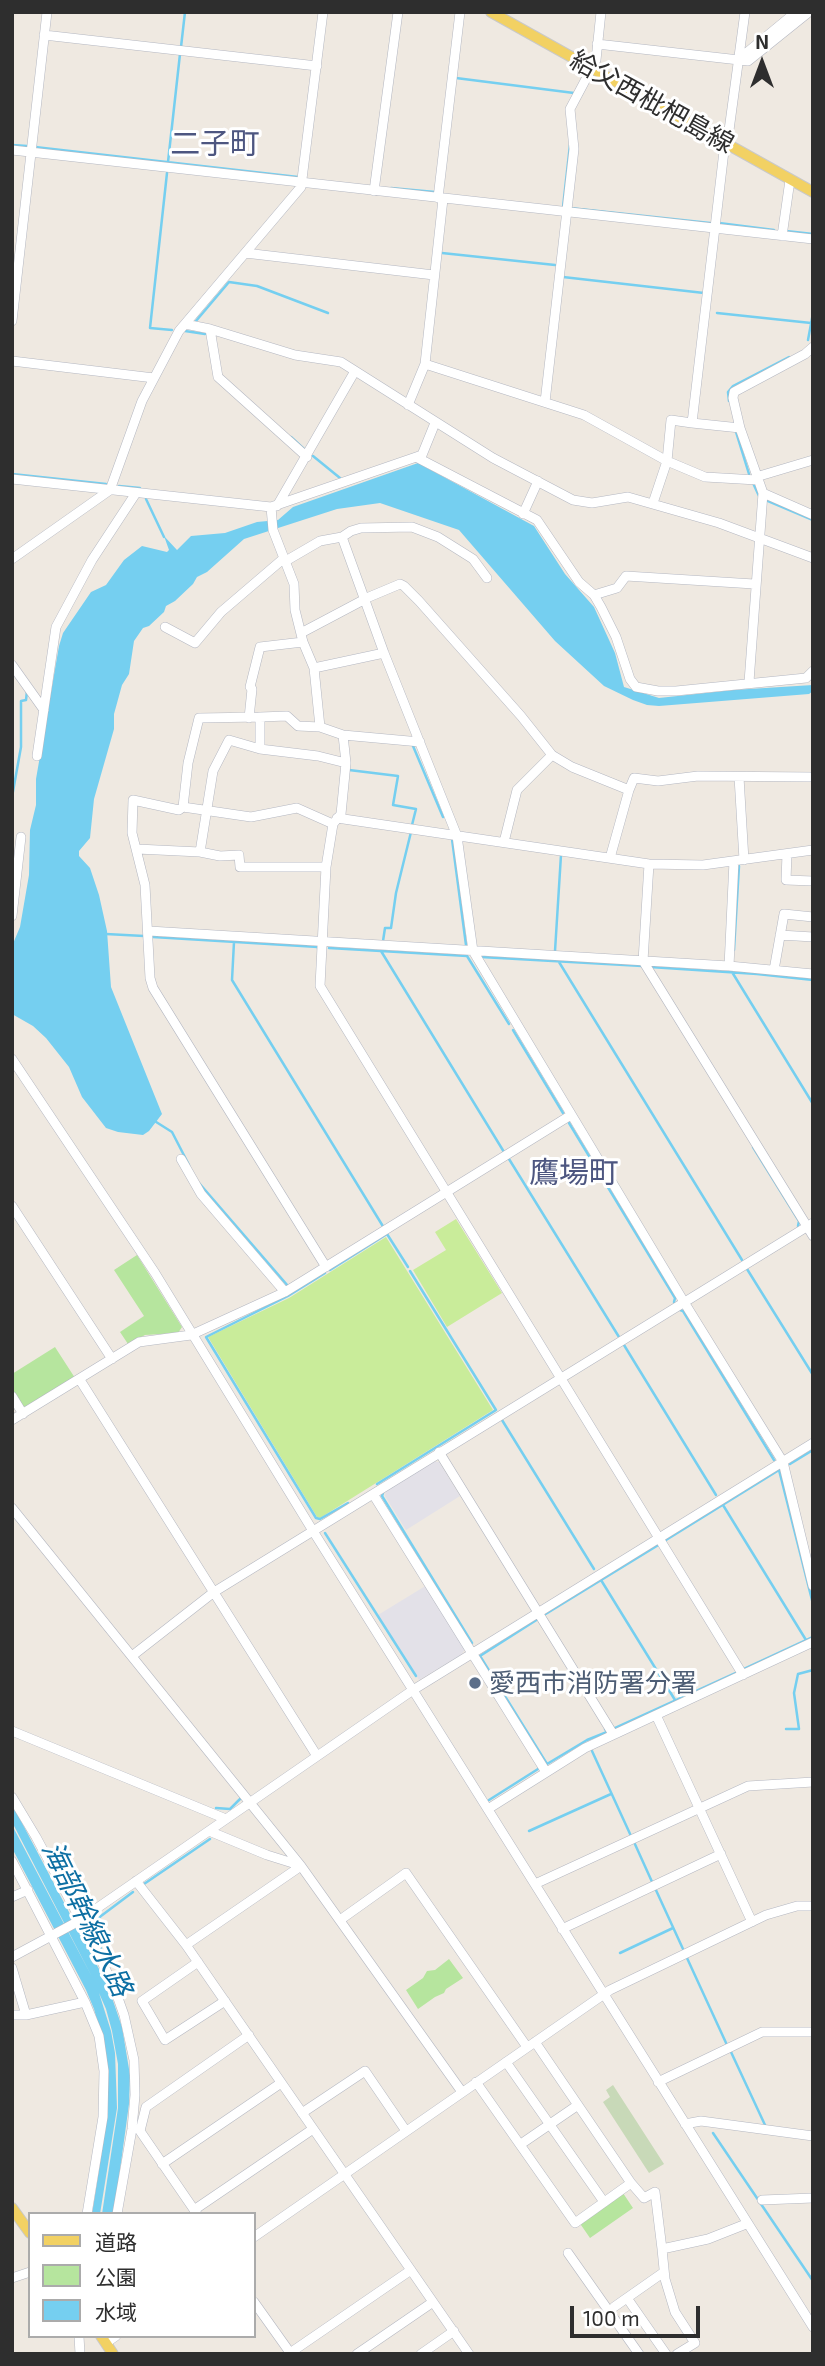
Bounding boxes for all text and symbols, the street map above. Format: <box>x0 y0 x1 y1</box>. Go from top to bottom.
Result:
north arrow <box>727 28 797 98</box>
text: N <box>755 30 769 53</box>
street label: 給父西枇杷島線 <box>565 44 739 160</box>
district label: 二子町 <box>170 126 260 162</box>
district label: 鷹場町 <box>529 1155 619 1191</box>
place label: 愛西市消防署分署 <box>489 1667 697 1699</box>
marker: 愛西市消防署分署 <box>467 1675 483 1691</box>
water label: 海部幹線水路 <box>35 1836 139 2002</box>
legend <box>28 2212 256 2338</box>
text: 道路 <box>95 2229 137 2254</box>
text: 公園 <box>95 2264 137 2289</box>
scale bar <box>573 2292 702 2336</box>
text: 水域 <box>95 2299 137 2324</box>
text: 100 m <box>583 2305 640 2330</box>

